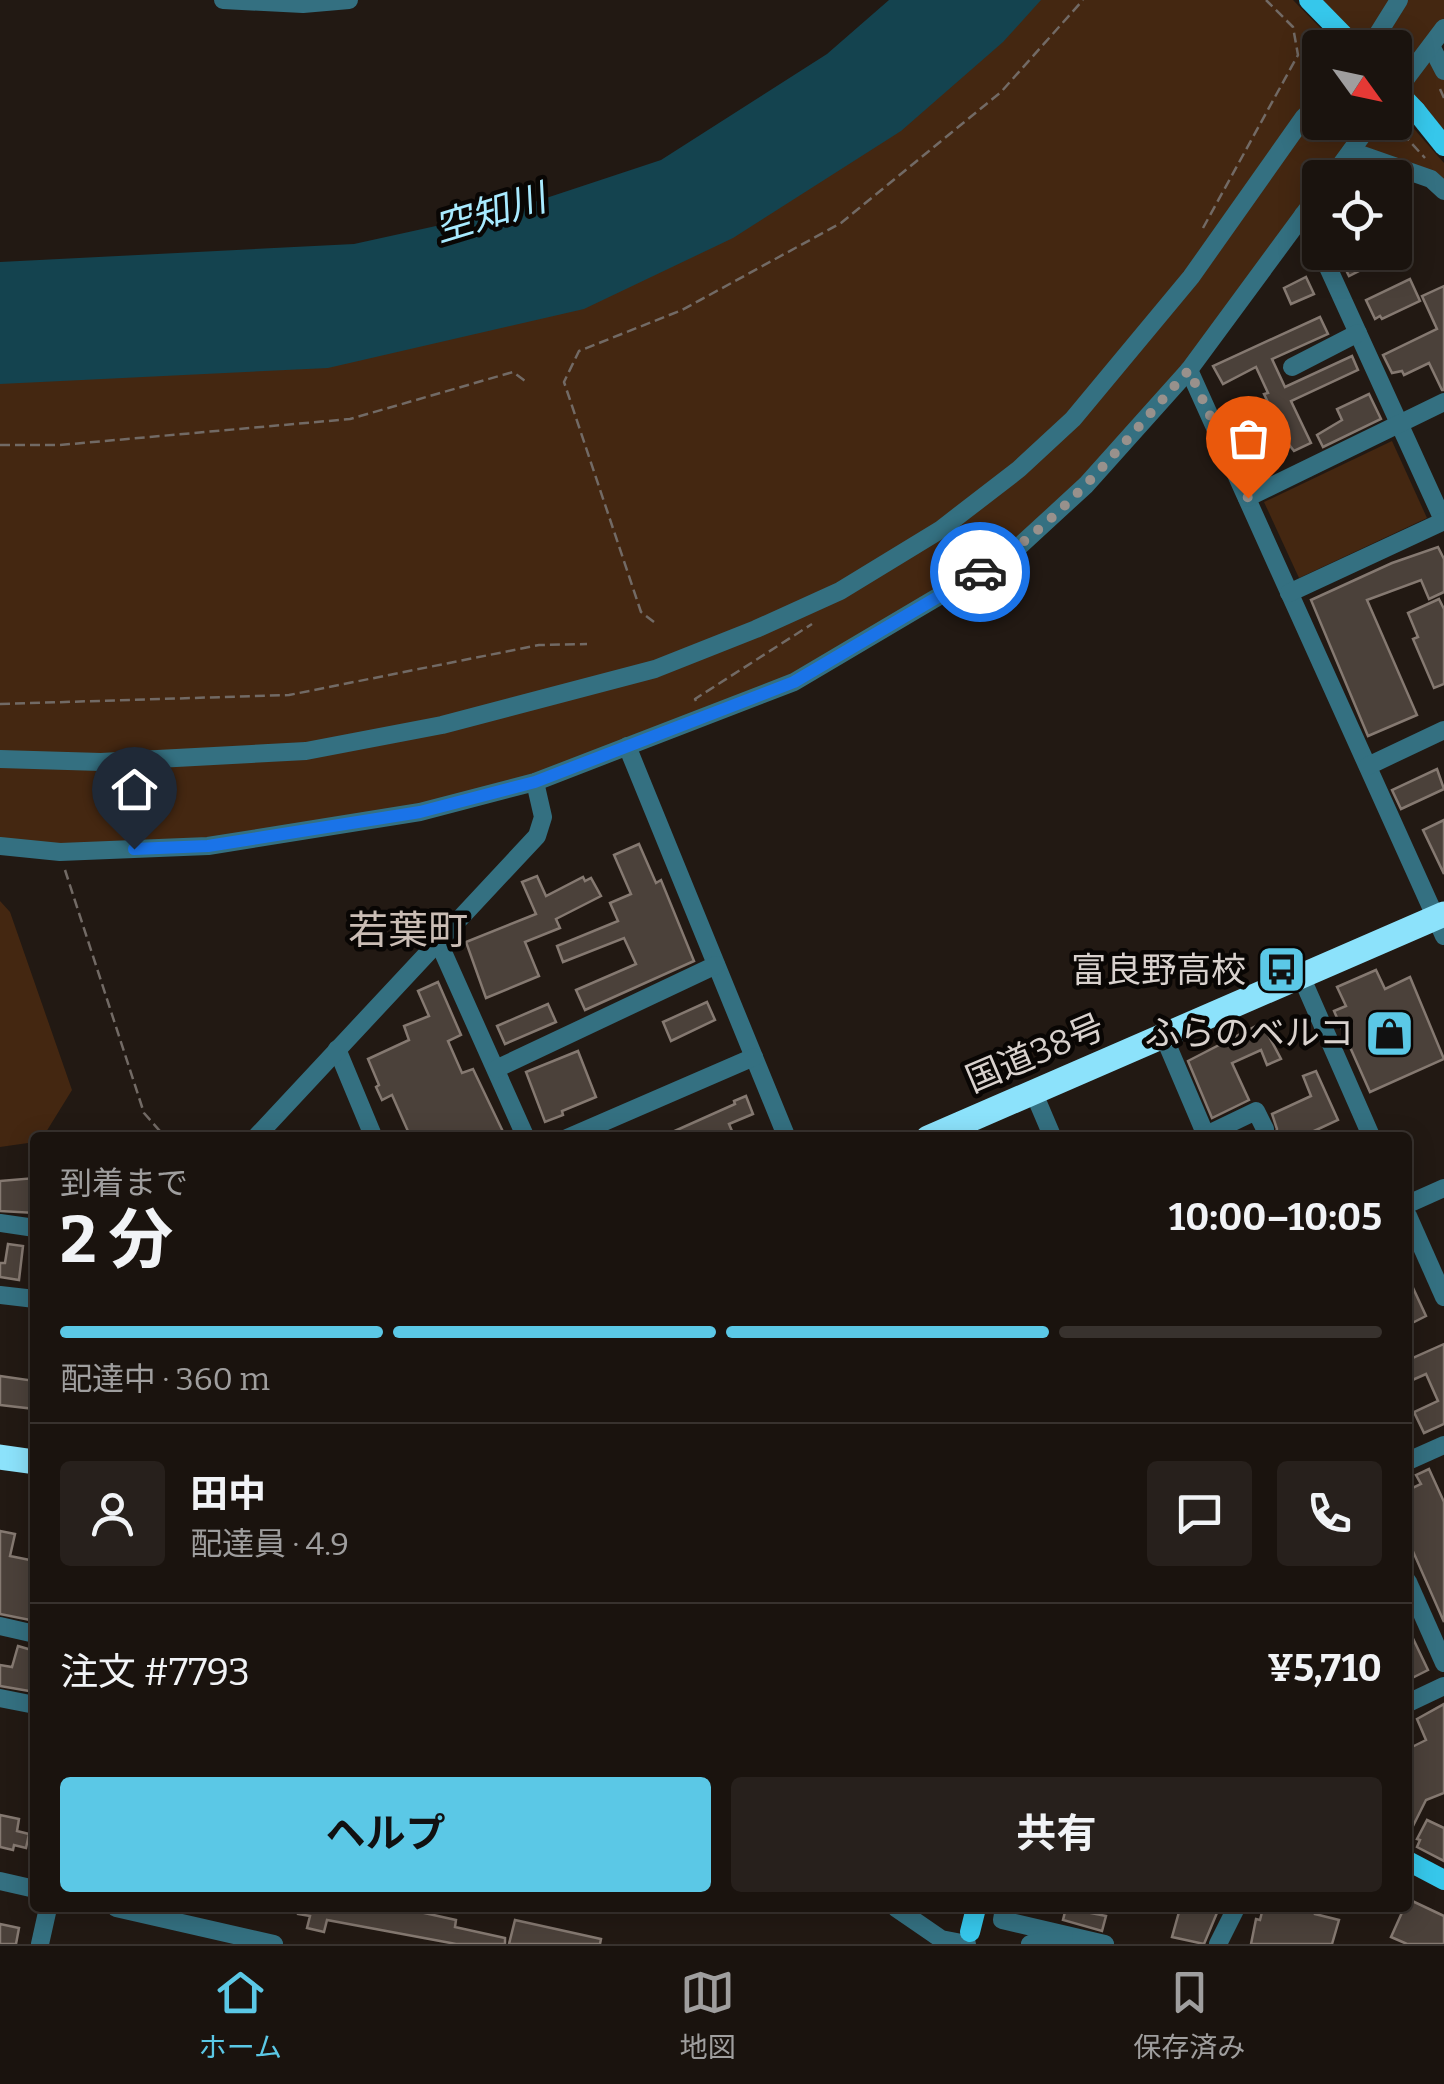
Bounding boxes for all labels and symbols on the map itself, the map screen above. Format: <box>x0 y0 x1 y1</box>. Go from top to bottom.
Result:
north arrow <box>1302 30 1412 140</box>
water label: 空知川 <box>429 173 555 252</box>
pin <box>1206 396 1291 499</box>
courier <box>930 522 1030 622</box>
pin <box>92 747 177 850</box>
district label: 若葉町 <box>348 907 468 955</box>
bus stop icon: 富良野高校 <box>1255 944 1307 996</box>
place label: 富良野高校 <box>1071 949 1246 991</box>
street label: 国道38号 <box>960 1005 1110 1101</box>
shop icon: ふらのベルコ <box>1363 1007 1415 1059</box>
place label: ふらのベルコ <box>1145 1012 1354 1054</box>

